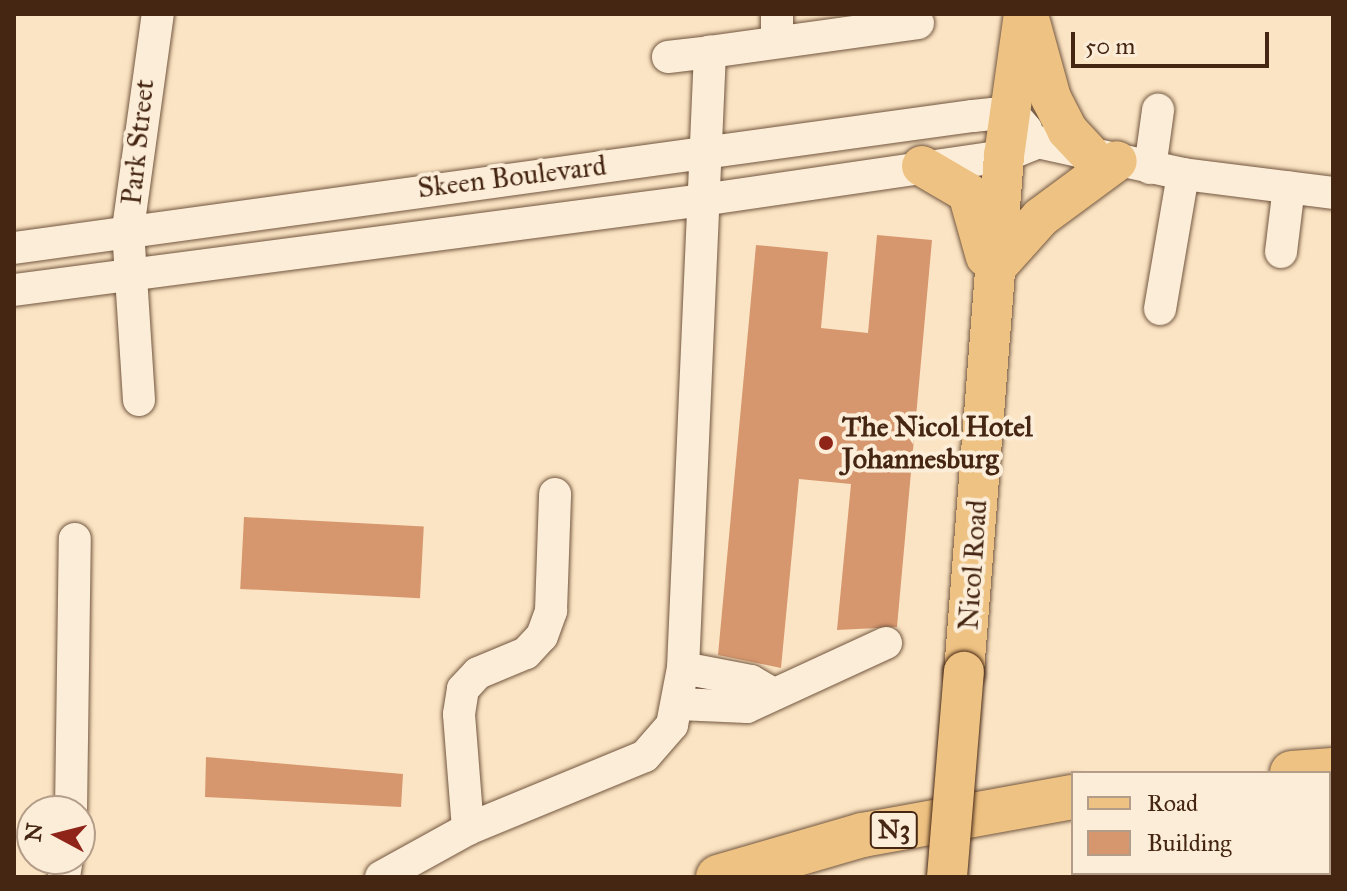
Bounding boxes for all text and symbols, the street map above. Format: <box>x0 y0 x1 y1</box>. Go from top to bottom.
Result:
scale bar <box>1075 16 1273 66</box>
text: 50 m <box>1085 31 1135 61</box>
street label: Park Street <box>115 77 161 207</box>
street label: Skeen Boulevard <box>416 149 608 205</box>
place label: The Nicol Hotel Johannesburg <box>842 410 1033 476</box>
marker: The Nicol Hotel Johannesburg <box>817 434 835 452</box>
street label: Nicol Road <box>952 499 994 631</box>
legend <box>1071 771 1331 875</box>
text: Road <box>1147 788 1198 818</box>
north arrow <box>16 795 96 875</box>
road number: N3 <box>868 808 920 852</box>
text: N <box>19 821 48 843</box>
text: Building <box>1147 828 1232 858</box>

